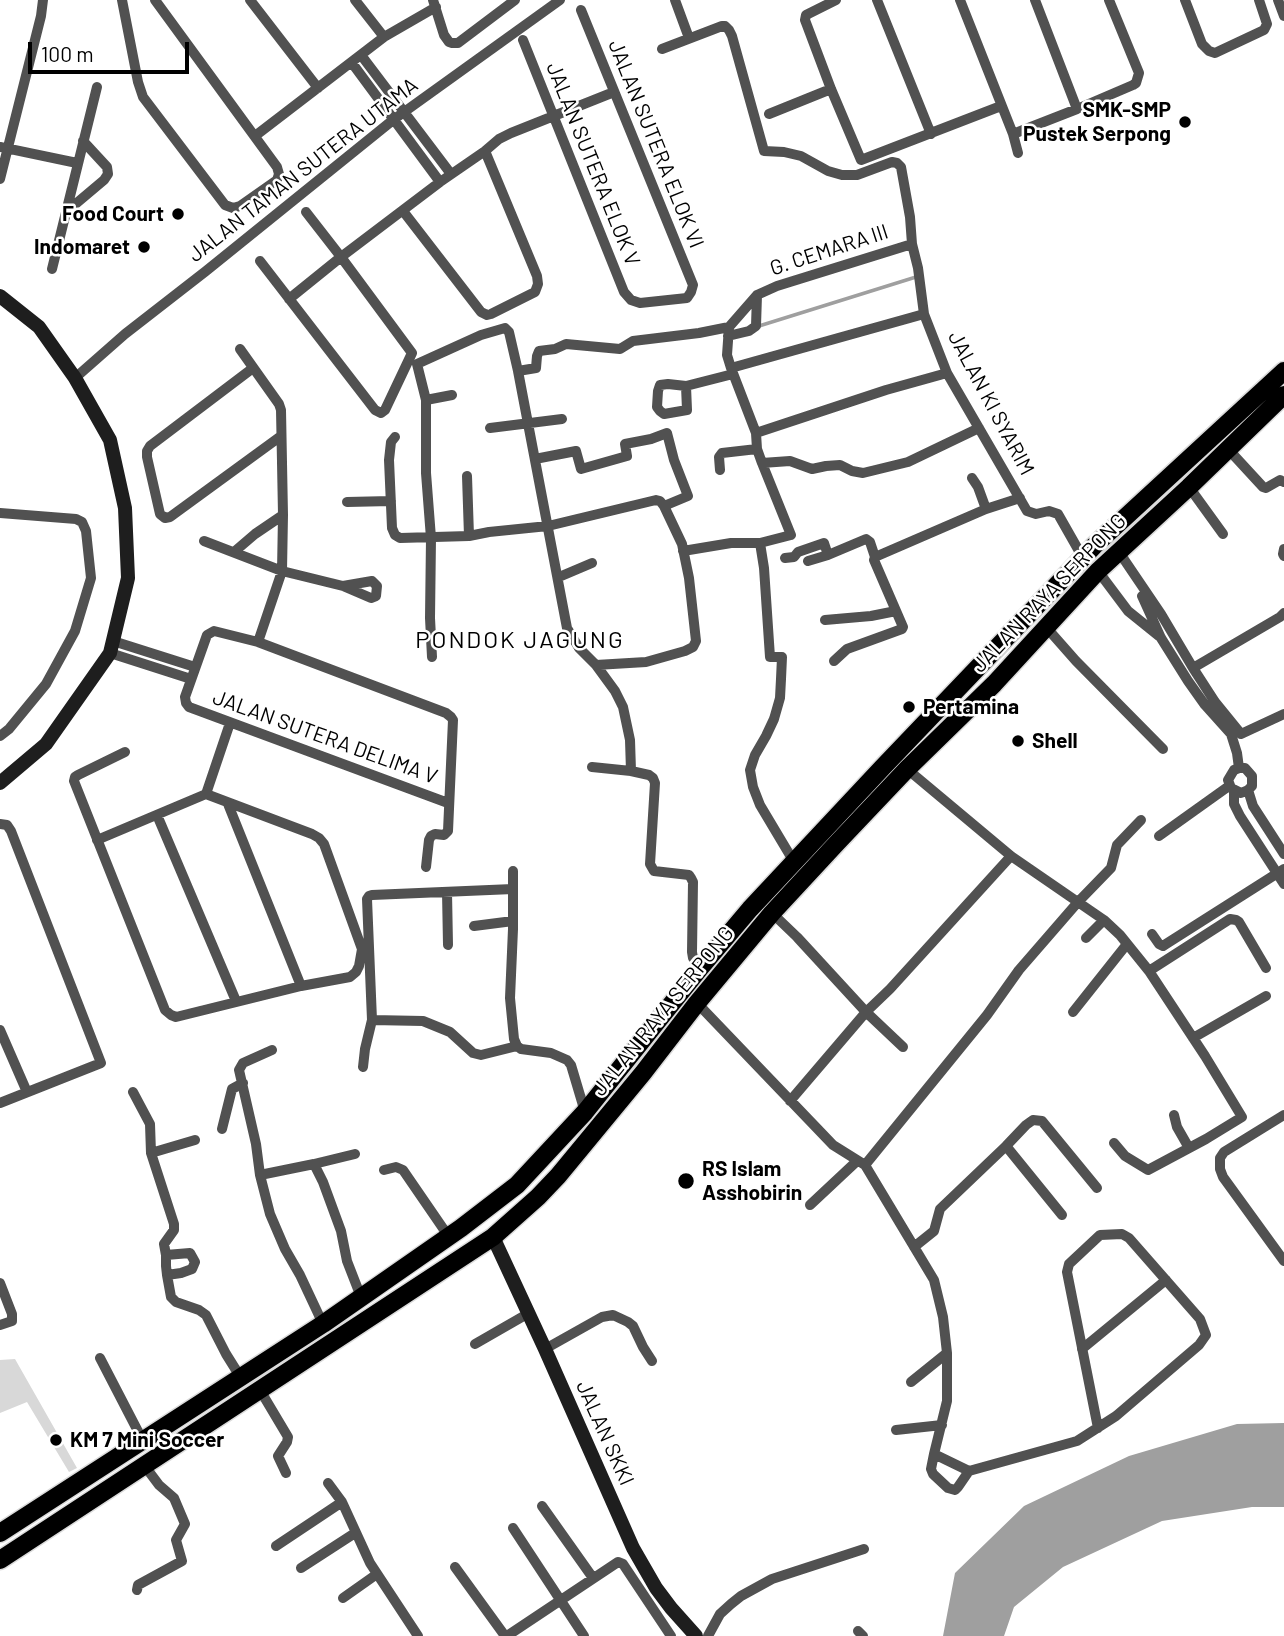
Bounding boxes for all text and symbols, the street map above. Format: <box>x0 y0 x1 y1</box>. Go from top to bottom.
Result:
scale bar <box>32 28 192 72</box>
street label: JALAN SUTERA ELOK VI <box>603 36 709 252</box>
text: 100 m <box>41 41 94 66</box>
street label: JALAN SUTERA ELOK V <box>541 59 645 269</box>
street label: JALAN TAMAN SUTERA UTAMA <box>183 73 423 267</box>
place label: SMK-SMP Pustek Serpong <box>1023 97 1171 147</box>
marker: SMK-SMP Pustek Serpong <box>1177 114 1193 130</box>
place label: Food Court <box>62 201 164 227</box>
marker: Food Court <box>170 206 186 222</box>
street label: G. CEMARA III <box>767 219 891 281</box>
place label: Indomaret <box>34 234 130 260</box>
marker: Indomaret <box>136 239 152 255</box>
street label: JALAN KI SYARIM <box>942 327 1040 479</box>
street label: JALAN RAYA SERPONG <box>967 508 1131 678</box>
district label: PONDOK JAGUNG <box>417 626 623 654</box>
street label: JALAN SUTERA DELIMA V <box>209 685 441 789</box>
place label: Pertamina <box>923 694 1019 720</box>
marker: Pertamina <box>901 699 917 715</box>
place label: Shell <box>1032 728 1078 754</box>
marker: Shell <box>1010 733 1026 749</box>
street label: JALAN RAYA SERPONG <box>587 921 739 1101</box>
place label: RS Islam Asshobirin <box>702 1156 802 1206</box>
marker: RS Islam Asshobirin <box>676 1171 696 1191</box>
street label: JALAN SKKI <box>571 1377 639 1489</box>
place label: KM 7 Mini Soccer <box>70 1427 224 1453</box>
marker: KM 7 Mini Soccer <box>48 1432 64 1448</box>

